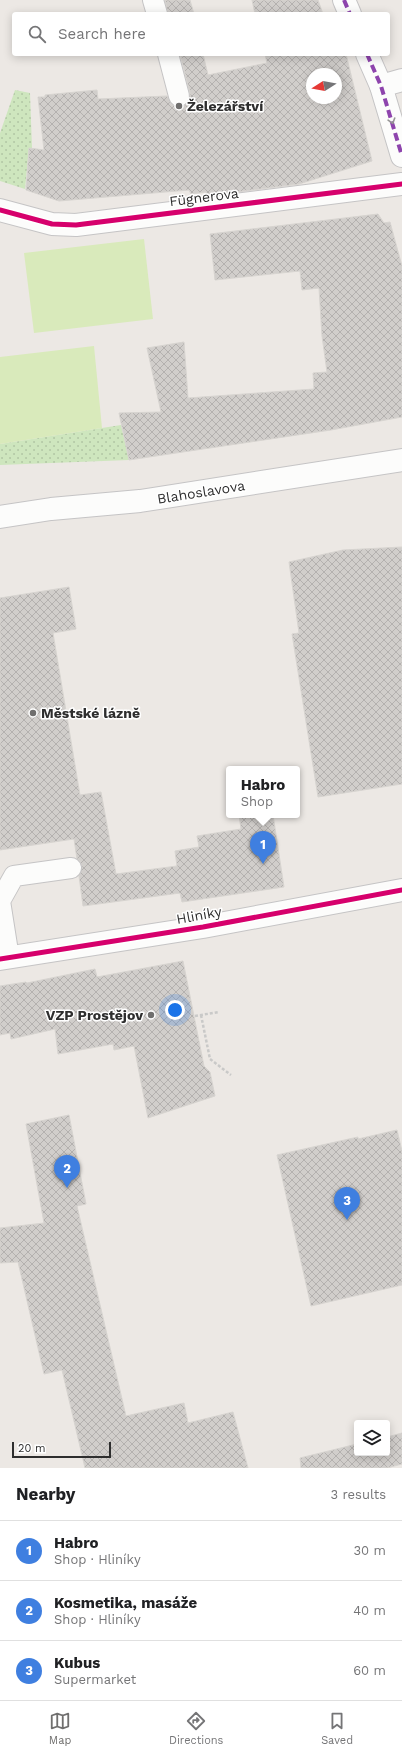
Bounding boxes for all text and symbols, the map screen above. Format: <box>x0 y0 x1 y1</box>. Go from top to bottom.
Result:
search box <box>12 12 390 56</box>
icon: search <box>26 23 48 45</box>
text: Search here <box>58 25 146 43</box>
north arrow <box>306 68 342 104</box>
place label: Železářství <box>187 98 264 114</box>
marker: Železářství <box>174 101 184 111</box>
one-way arrow <box>387 117 396 124</box>
street label: Fügnerova <box>168 185 240 209</box>
street label: Blahoslavova <box>156 477 246 507</box>
place label: Městské lázně <box>41 705 140 721</box>
marker: Městské lázně <box>28 708 38 718</box>
popup <box>226 766 300 818</box>
text: Habro <box>241 776 285 794</box>
text: Shop <box>241 794 273 809</box>
pin: 1 <box>250 831 276 864</box>
street label: Hliníky <box>175 903 224 927</box>
your location <box>165 1000 185 1020</box>
place label: VZP Prostějov <box>46 1007 143 1023</box>
marker: VZP Prostějov <box>146 1010 156 1020</box>
pin: 2 <box>54 1155 80 1188</box>
pin: 3 <box>334 1187 360 1220</box>
map controls <box>354 1420 390 1456</box>
button: layers <box>354 1420 390 1456</box>
scale bar <box>12 1440 111 1459</box>
text: 20 m <box>18 1442 46 1455</box>
text: Nearby <box>16 1484 75 1504</box>
text: 3 results <box>331 1487 386 1502</box>
text: Habro <box>54 1534 99 1552</box>
text: 1 <box>26 1543 32 1558</box>
text: 30 m <box>354 1543 386 1558</box>
text: Shop · Hliníky <box>54 1552 141 1567</box>
text: Kosmetika, masáže <box>54 1594 197 1612</box>
text: 2 <box>25 1603 33 1618</box>
text: 40 m <box>353 1603 386 1618</box>
text: Shop · Hliníky <box>54 1612 141 1627</box>
text: Kubus <box>54 1654 100 1672</box>
text: 3 <box>25 1663 33 1678</box>
text: 60 m <box>353 1663 386 1678</box>
text: Supermarket <box>54 1672 136 1687</box>
tab: Map <box>49 1710 71 1747</box>
tab: Directions <box>169 1710 223 1747</box>
tab: Saved <box>321 1710 353 1747</box>

